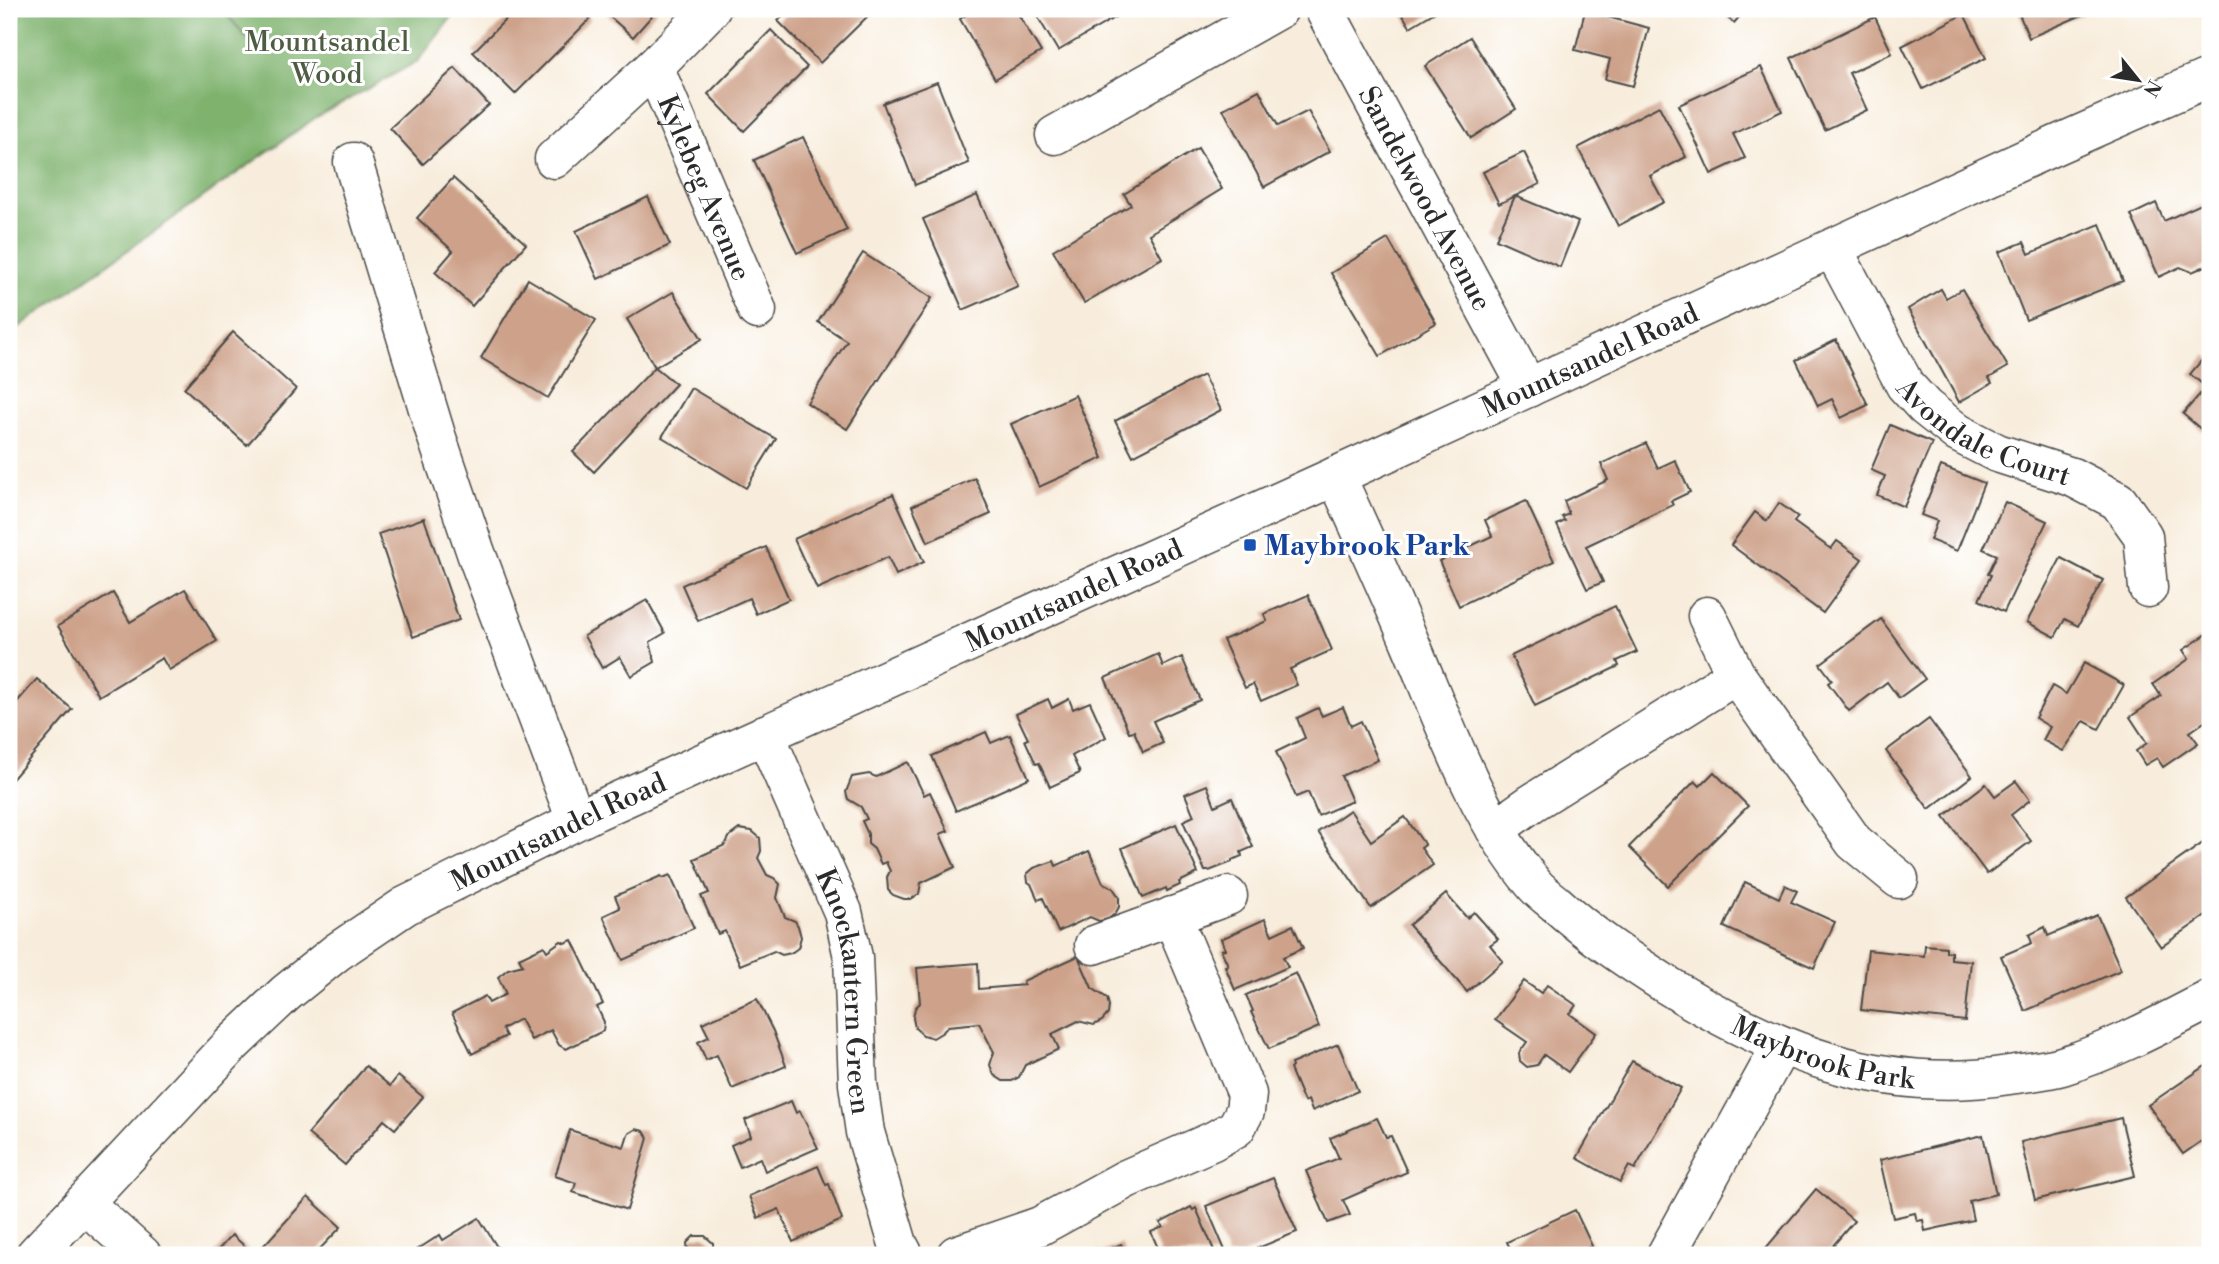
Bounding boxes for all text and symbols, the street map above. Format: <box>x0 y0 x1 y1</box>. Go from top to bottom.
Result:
park label: Mountsandel Wood <box>245 25 409 92</box>
north arrow <box>2104 46 2174 116</box>
text: N <box>2138 75 2166 101</box>
street label: Sandelwood Avenue <box>1350 81 1499 317</box>
street label: Kylebeg Avenue <box>649 90 758 286</box>
street label: Mountsandel Road <box>1476 296 1704 426</box>
street label: Avondale Court <box>1888 371 2075 494</box>
place label: Maybrook Park <box>1264 529 1471 564</box>
street label: Mountsandel Road <box>960 532 1189 661</box>
marker: Maybrook Park <box>1242 537 1258 553</box>
street label: Mountsandel Road <box>445 766 672 899</box>
street label: Knockantern Green <box>807 863 878 1117</box>
street label: Maybrook Park <box>1725 1009 1917 1098</box>

